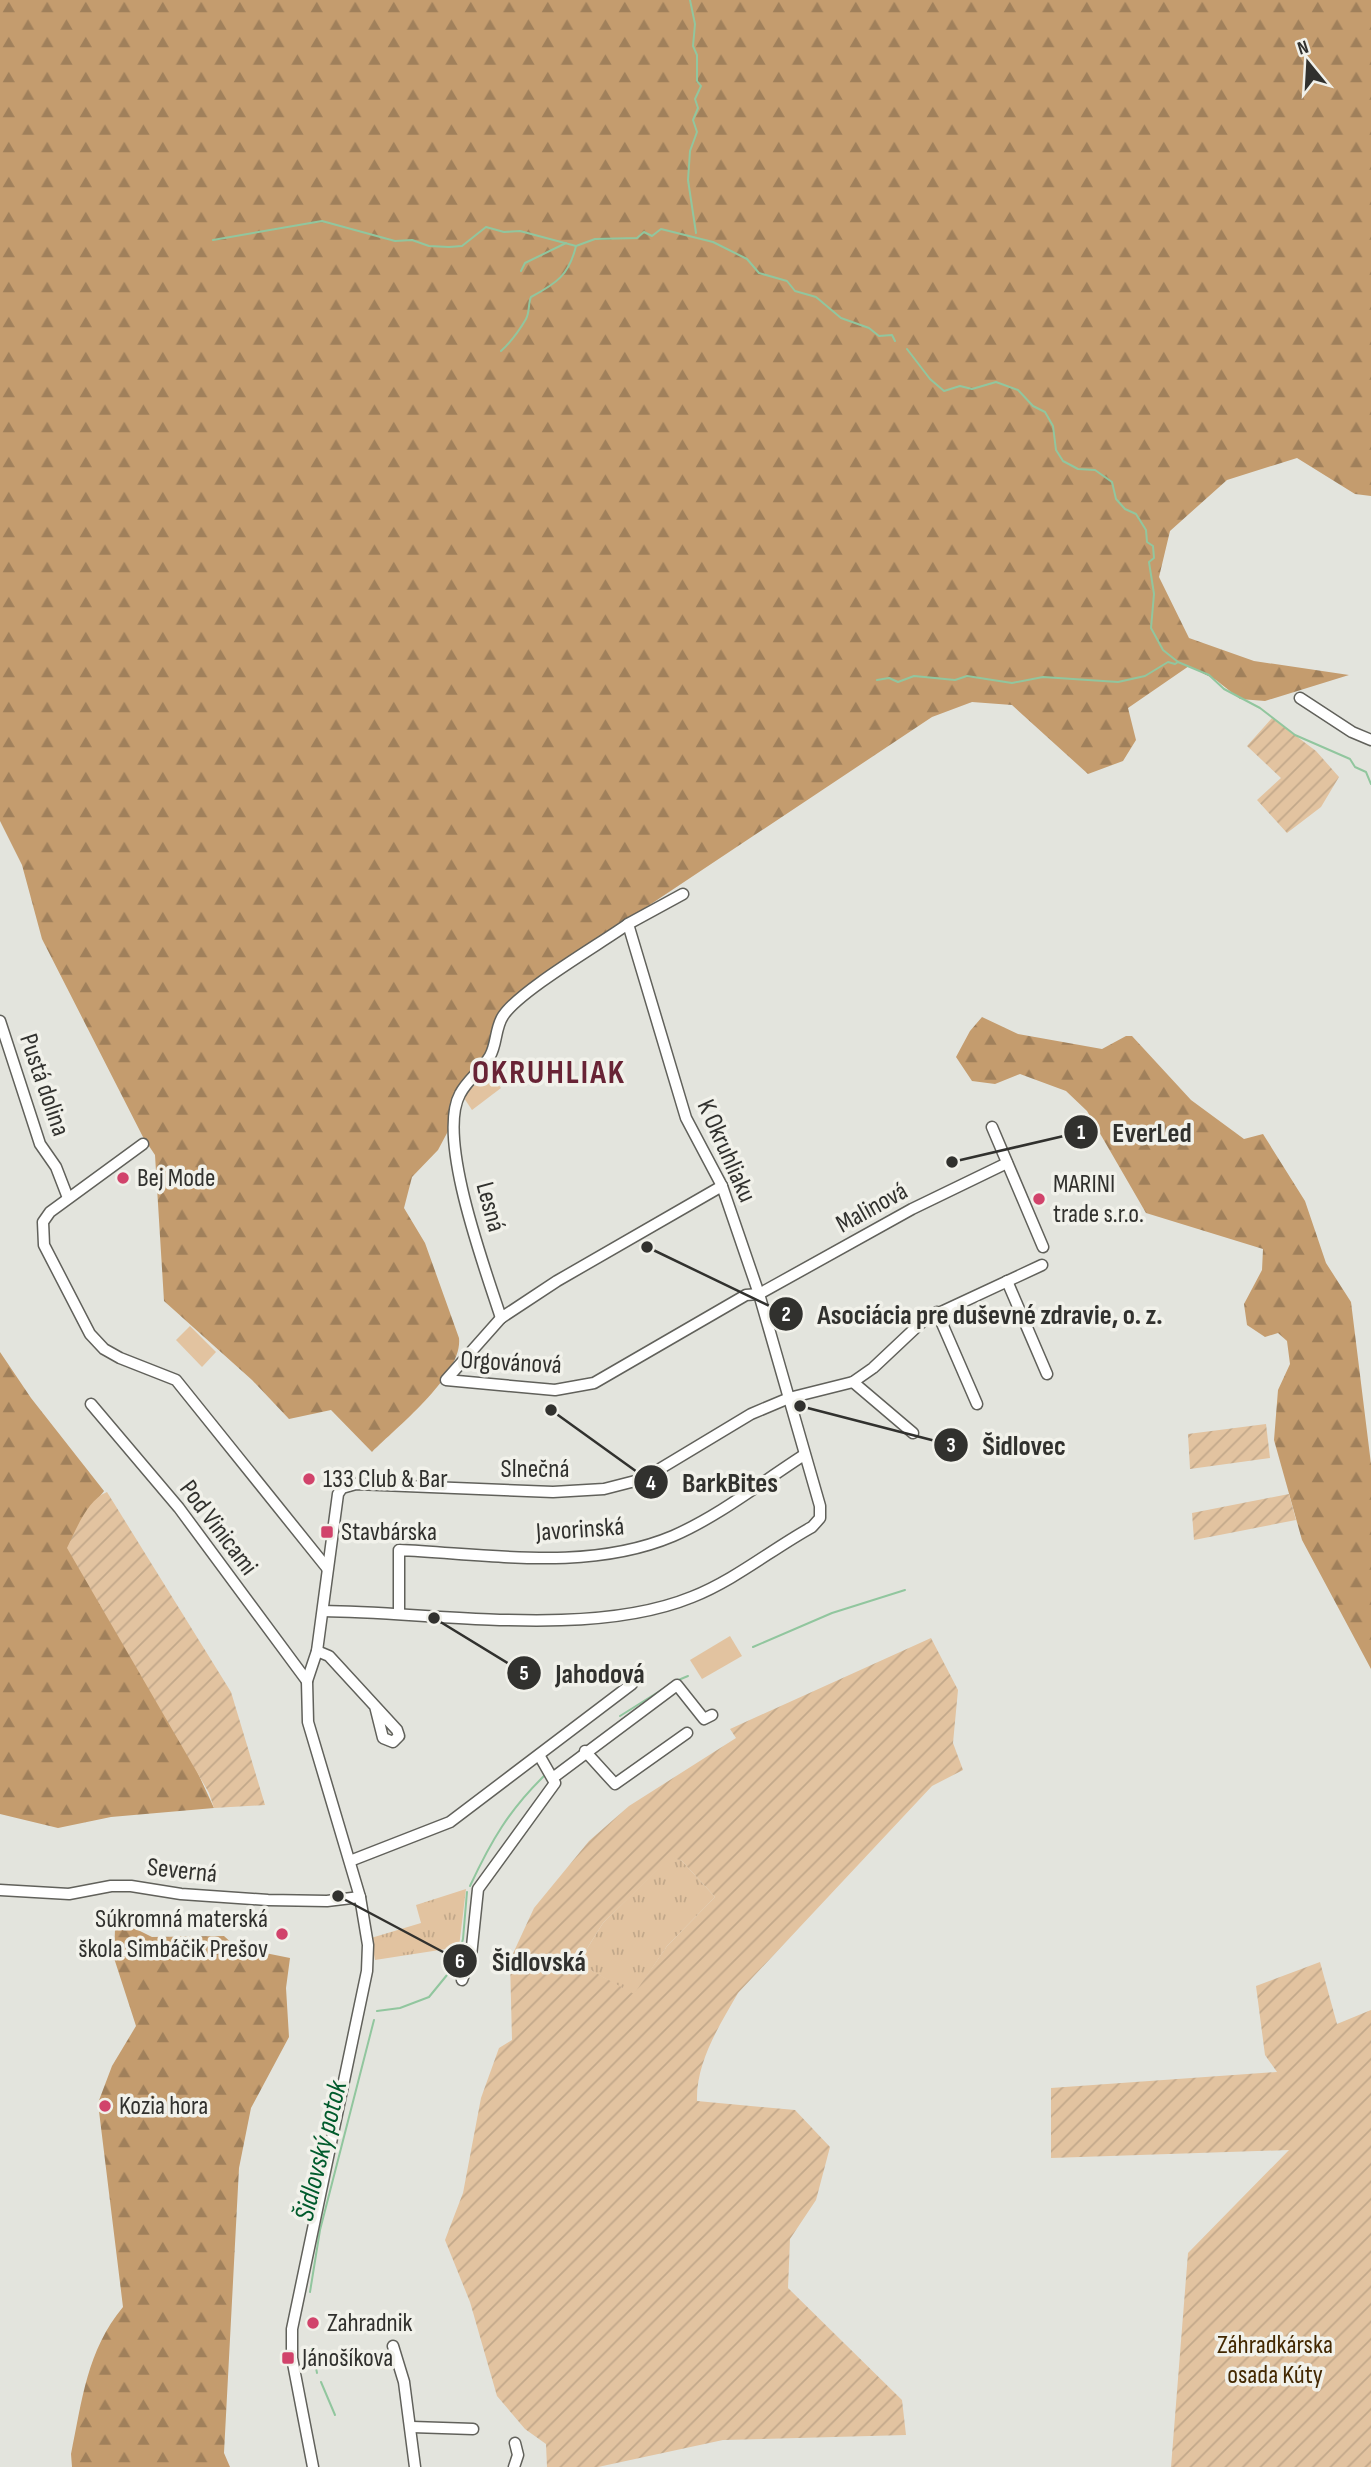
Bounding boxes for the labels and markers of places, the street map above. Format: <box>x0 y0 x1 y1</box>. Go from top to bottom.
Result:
callout: EverLed <box>1064 1108 1206 1157</box>
place label: Bej Mode <box>137 1163 215 1194</box>
place label: MARINI trade s.r.o. <box>1053 1169 1144 1230</box>
marker: Bej Mode <box>115 1170 131 1186</box>
marker: MARINI trade s.r.o. <box>1031 1191 1047 1207</box>
callout: Asociácia pre duševné zdravie, o. z. <box>769 1290 1177 1339</box>
callout: Šidlovec <box>933 1421 1080 1470</box>
callout: BarkBites <box>633 1458 792 1507</box>
place label: 133 Club & Bar <box>323 1464 448 1495</box>
marker: 133 Club & Bar <box>301 1471 317 1487</box>
place label: Stavbárska <box>341 1517 437 1548</box>
marker: Stavbárska <box>319 1524 335 1540</box>
callout: Jahodová <box>506 1648 658 1697</box>
place label: Súkromná materská škola Simbáčik Prešov <box>78 1904 268 1965</box>
marker: Súkromná materská škola Simbáčik Prešov <box>274 1926 290 1942</box>
callout: Šidlovská <box>443 1936 600 1985</box>
place label: Kozia hora <box>119 2091 208 2122</box>
marker: Kozia hora <box>97 2098 113 2114</box>
place label: Zahradnik <box>327 2308 412 2339</box>
marker: Zahradnik <box>305 2315 321 2331</box>
place label: Jánošíkova <box>301 2343 393 2374</box>
marker: Jánošíkova <box>280 2350 296 2366</box>

